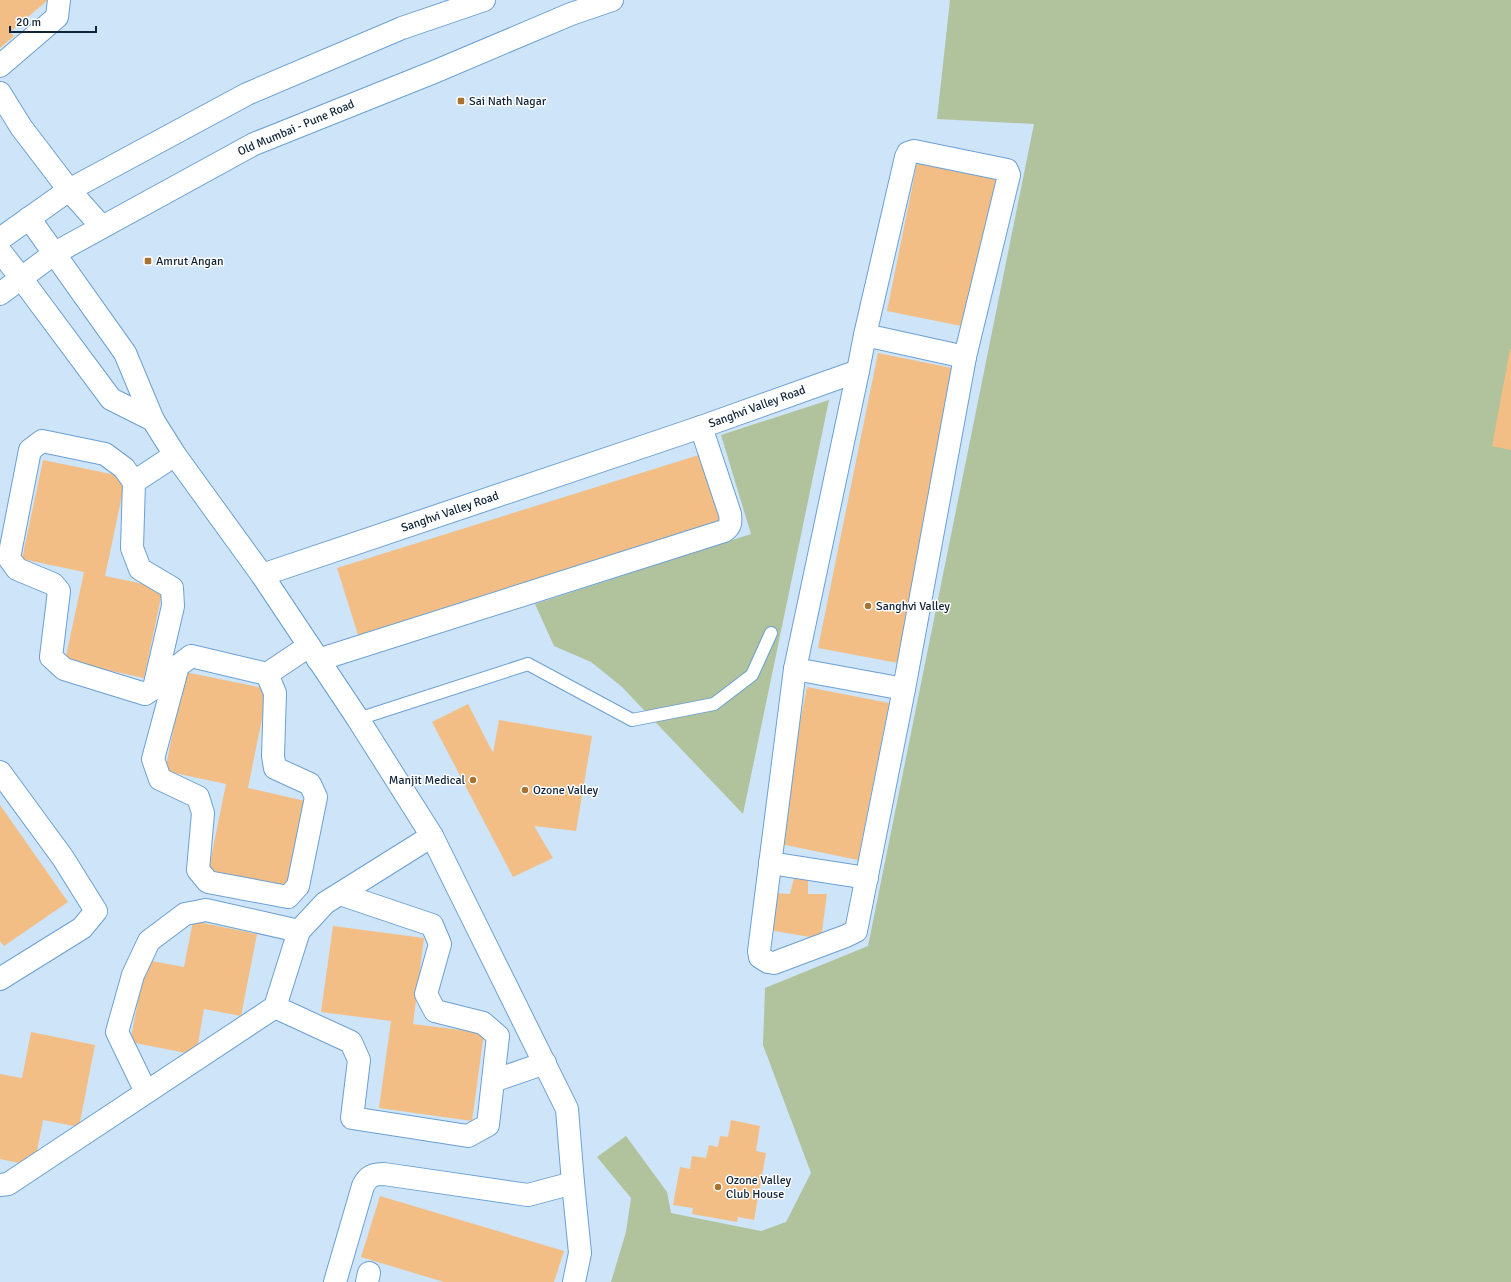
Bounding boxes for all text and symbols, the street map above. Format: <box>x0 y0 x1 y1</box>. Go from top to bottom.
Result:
scale bar <box>10 8 96 34</box>
text: 20 m <box>16 15 41 30</box>
place label: Sai Nath Nagar <box>469 94 547 109</box>
marker: Sai Nath Nagar <box>456 96 466 106</box>
street label: Old Mumbai - Pune Road <box>235 97 357 159</box>
place label: Amrut Angan <box>156 254 224 269</box>
marker: Amrut Angan <box>143 256 153 266</box>
street label: Sanghvi Valley Road <box>706 382 808 432</box>
street label: Sanghvi Valley Road <box>399 488 501 536</box>
place label: Sanghvi Valley <box>876 599 950 614</box>
marker: Sanghvi Valley <box>863 601 873 611</box>
place label: Manjit Medical <box>389 773 465 788</box>
marker: Manjit Medical <box>468 775 478 785</box>
place label: Ozone Valley <box>533 783 598 798</box>
marker: Ozone Valley <box>520 785 530 795</box>
place label: Ozone Valley Club House <box>726 1173 791 1202</box>
marker: Ozone Valley Club House <box>713 1182 723 1192</box>

